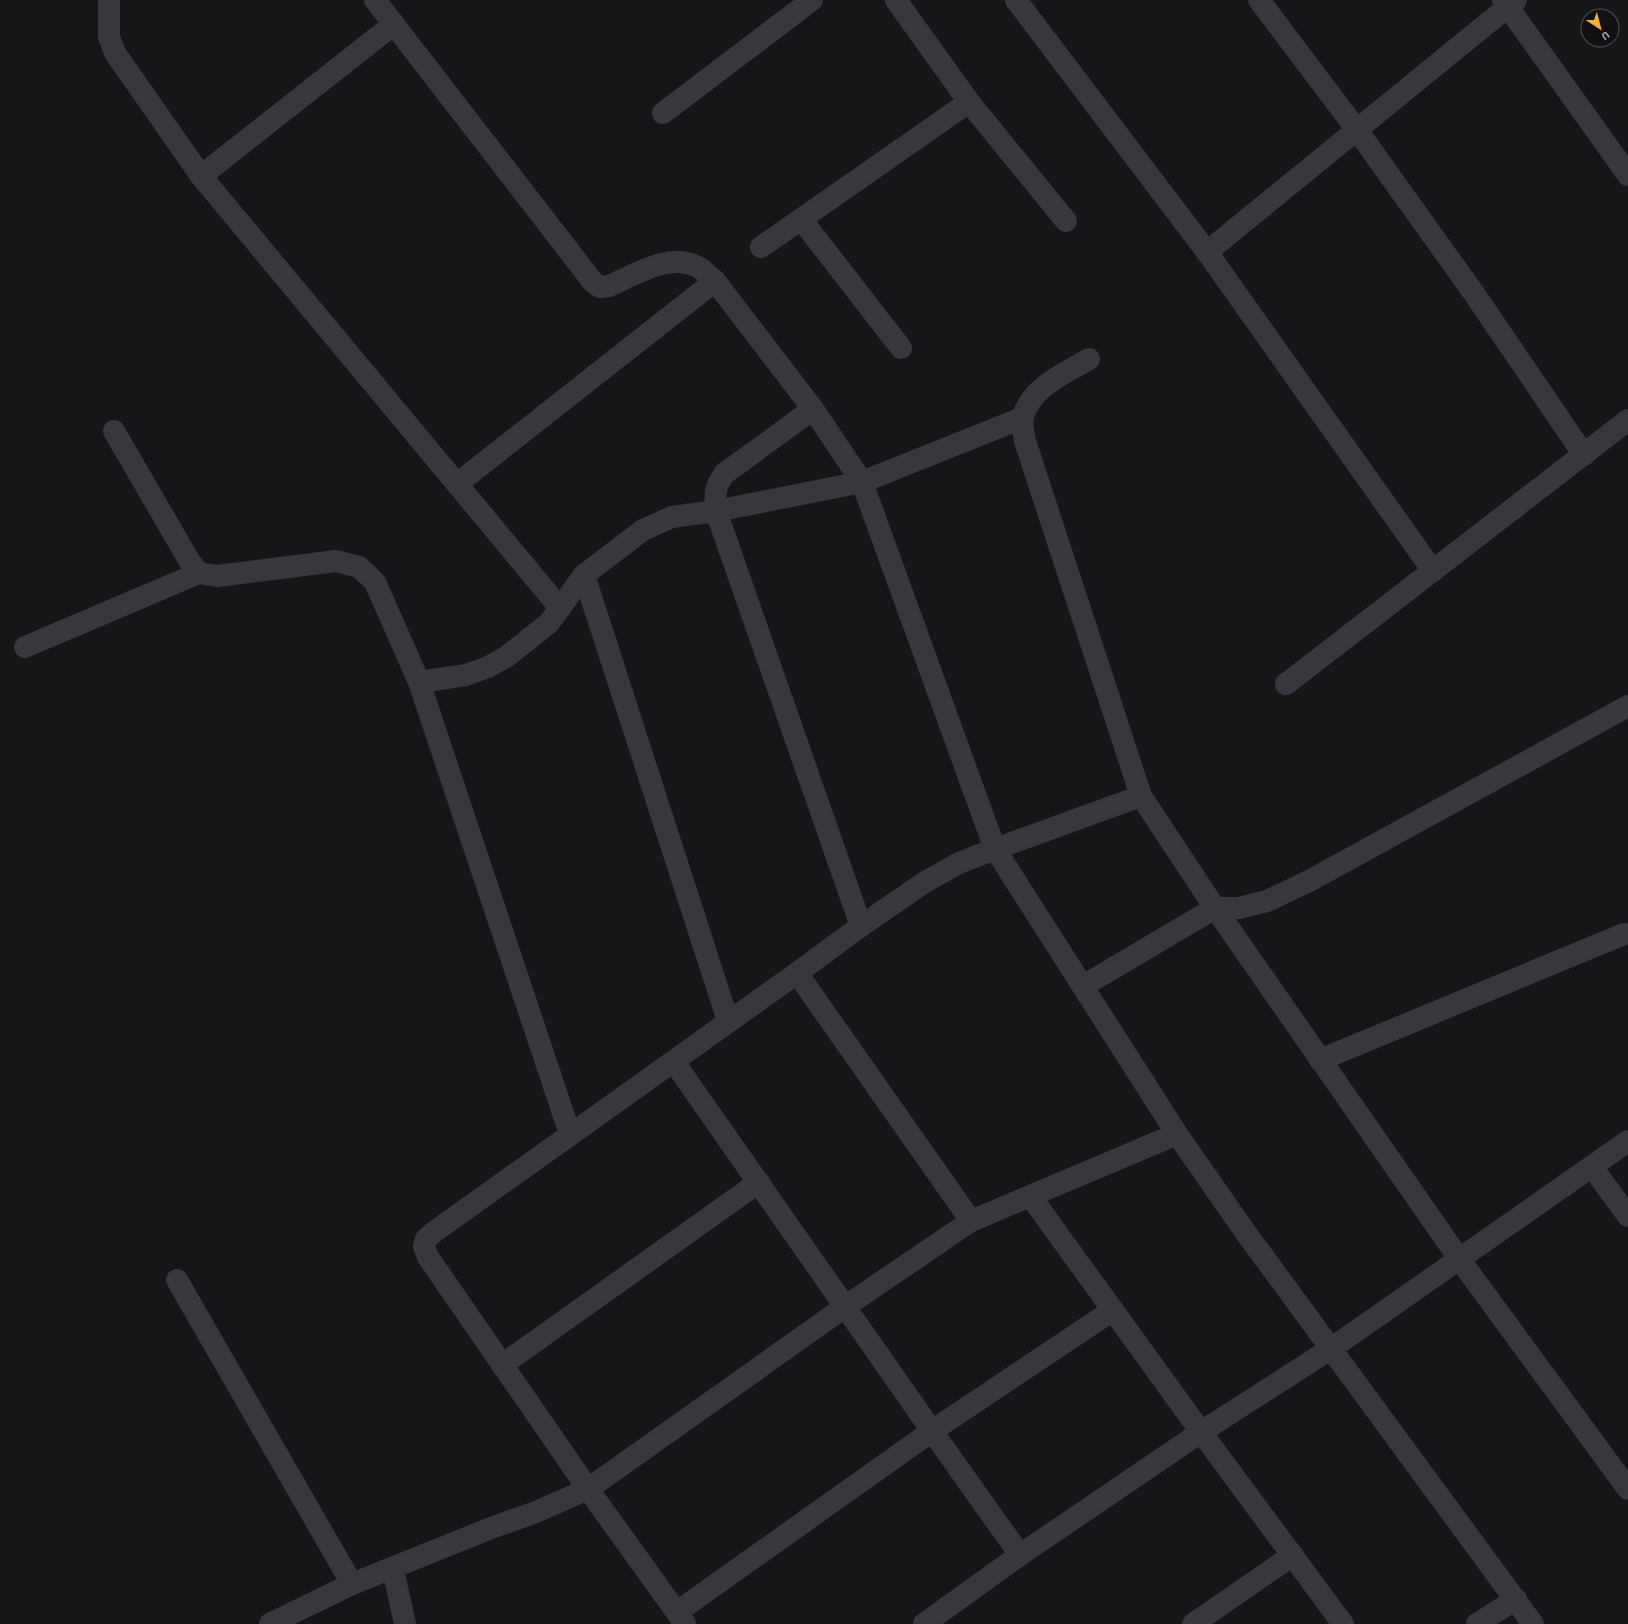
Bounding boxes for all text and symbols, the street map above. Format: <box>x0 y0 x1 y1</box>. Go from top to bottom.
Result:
north arrow <box>1580 8 1620 48</box>
text: U <box>1600 29 1612 42</box>

